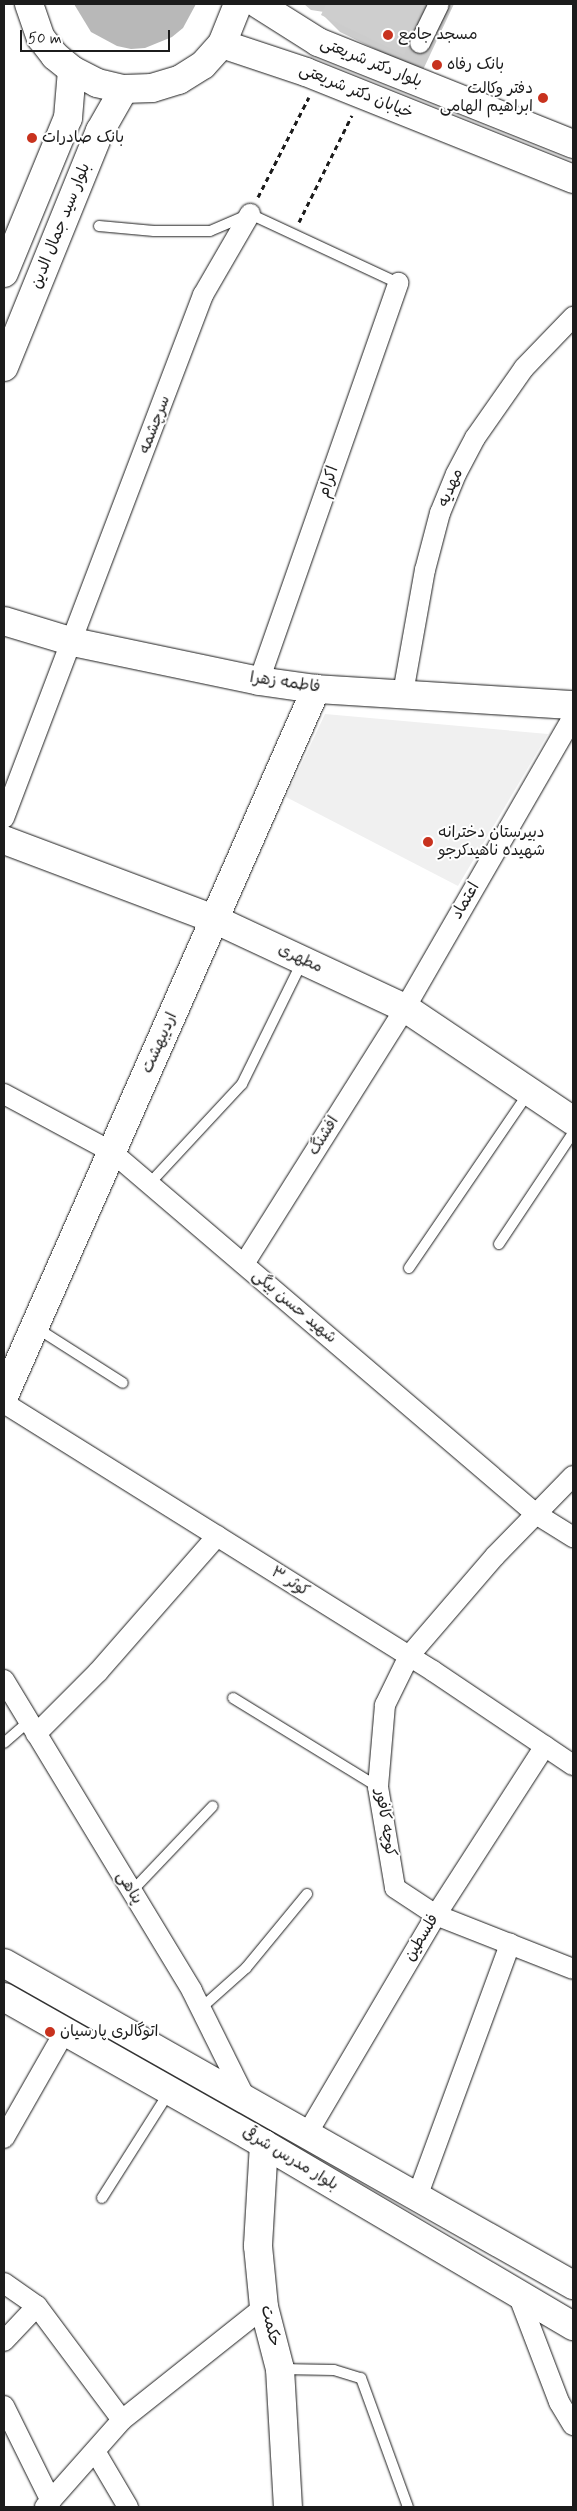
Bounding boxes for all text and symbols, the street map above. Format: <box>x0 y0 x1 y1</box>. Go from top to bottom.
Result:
scale bar <box>22 20 172 52</box>
place label: مسجد جامع <box>398 25 478 45</box>
text: 50 m <box>28 29 62 49</box>
marker: مسجد جامع <box>382 29 394 41</box>
street label: بلوار دکتر شریعتی <box>317 34 425 92</box>
place label: بانک رفاه <box>447 55 504 75</box>
marker: بانک رفاه <box>431 59 443 71</box>
street label: خیابان دکتر شریعتی <box>296 60 416 124</box>
place label: دفتر وکالت ابراهیم الهامی <box>440 79 533 117</box>
marker: دفتر وکالت ابراهیم الهامی <box>537 92 549 104</box>
place label: بانک صادرات <box>42 128 124 148</box>
marker: بانک صادرات <box>26 132 38 144</box>
street label: بلوار سید جمال الدین <box>27 160 95 292</box>
street label: سرچشمه <box>135 393 175 457</box>
street label: اکرام <box>315 464 343 500</box>
street label: مهدیه <box>434 466 468 510</box>
street label: فاطمه زهرا <box>248 669 322 697</box>
place label: دبیرستان دخترانه شهیده ناهیدکرجو <box>438 823 545 861</box>
marker: دبیرستان دخترانه شهیده ناهیدکرجو <box>422 836 434 848</box>
street label: اعتماد <box>448 879 484 923</box>
street label: مطهری <box>275 940 325 978</box>
street label: اردیبهشت <box>138 1010 182 1076</box>
street label: افشنگ <box>305 1113 343 1159</box>
street label: شهید حسن بیگی <box>248 1266 340 1348</box>
street label: کوثر ۳ <box>267 1563 313 1601</box>
street label: کوچه کافور <box>370 1788 400 1858</box>
street label: پناهی <box>112 1868 146 1908</box>
street label: فلسطین <box>401 1911 443 1965</box>
place label: اتوگالری پارسیان <box>60 2022 159 2042</box>
marker: اتوگالری پارسیان <box>44 2026 56 2038</box>
street label: بلوار مدرس شرقی <box>238 2123 342 2195</box>
street label: حکمت <box>256 2303 284 2349</box>

